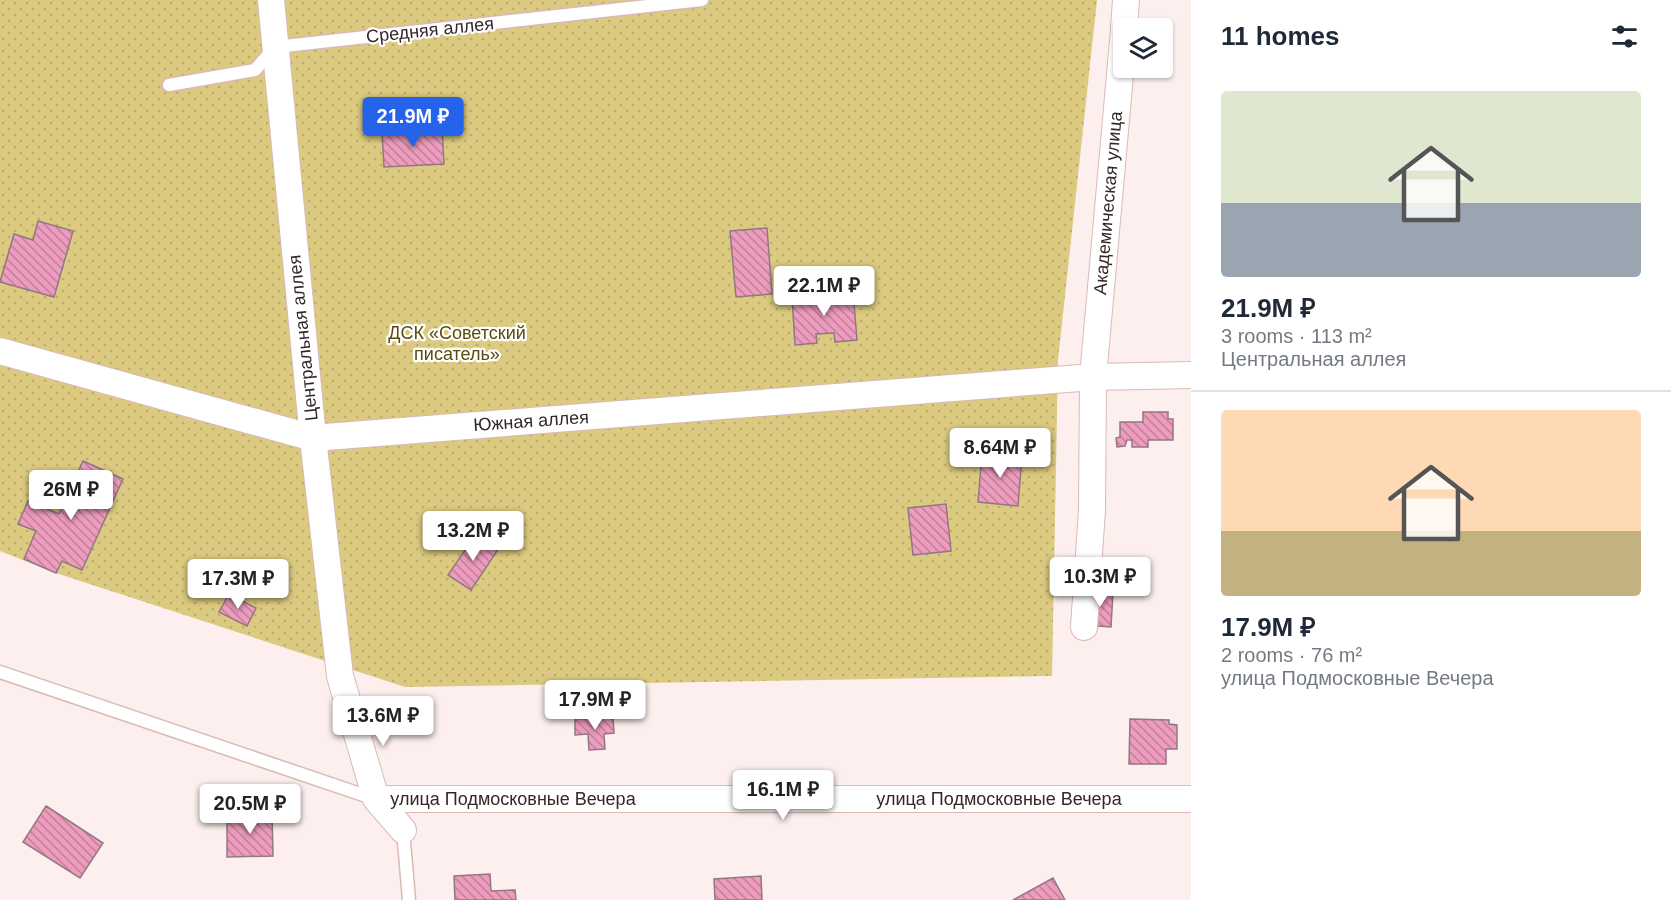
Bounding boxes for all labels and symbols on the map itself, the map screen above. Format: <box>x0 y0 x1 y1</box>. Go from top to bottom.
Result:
street label: Средняя аллея <box>365 13 495 47</box>
pin: 21.9M ₽ <box>358 97 468 148</box>
street label: Академическая улица <box>1090 109 1126 296</box>
street label: Центральная аллея <box>284 254 322 422</box>
pin: 22.1M ₽ <box>769 266 879 317</box>
park label: ДСК «Советский писатель» <box>388 323 526 364</box>
street label: Южная аллея <box>473 407 589 435</box>
pin: 8.64M ₽ <box>945 428 1055 479</box>
pin: 26M ₽ <box>29 470 113 521</box>
pin: 13.2M ₽ <box>418 511 528 562</box>
pin: 10.3M ₽ <box>1045 557 1155 608</box>
pin: 17.3M ₽ <box>183 559 293 610</box>
pin: 17.9M ₽ <box>540 680 650 731</box>
pin: 13.6M ₽ <box>328 696 438 747</box>
pin: 16.1M ₽ <box>728 770 838 821</box>
pin: 20.5M ₽ <box>195 784 305 835</box>
street label: улица Подмосковные Вечера <box>390 789 637 809</box>
street label: улица Подмосковные Вечера <box>876 789 1123 809</box>

